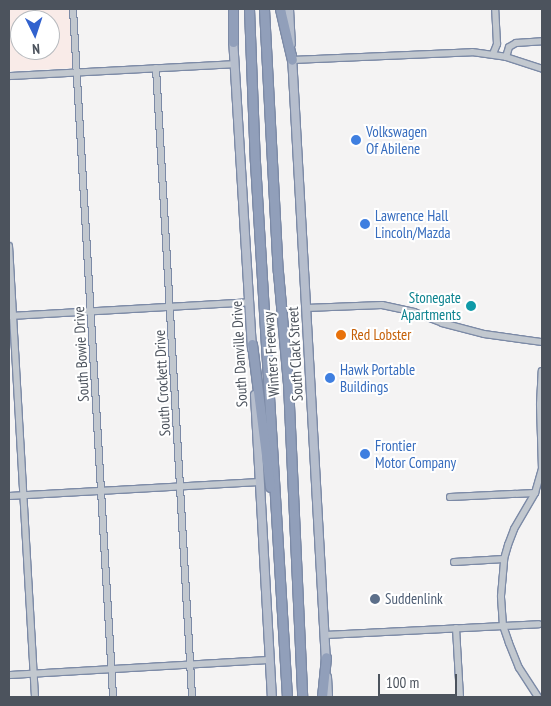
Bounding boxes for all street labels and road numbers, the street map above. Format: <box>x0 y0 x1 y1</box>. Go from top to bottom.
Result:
street label: South Danville Drive <box>227 300 251 408</box>
street label: South Bowie Drive <box>70 306 92 402</box>
street label: South Clack Street <box>284 306 306 402</box>
street label: Winters Freeway <box>259 311 283 397</box>
street label: South Crockett Drive <box>150 329 174 437</box>

